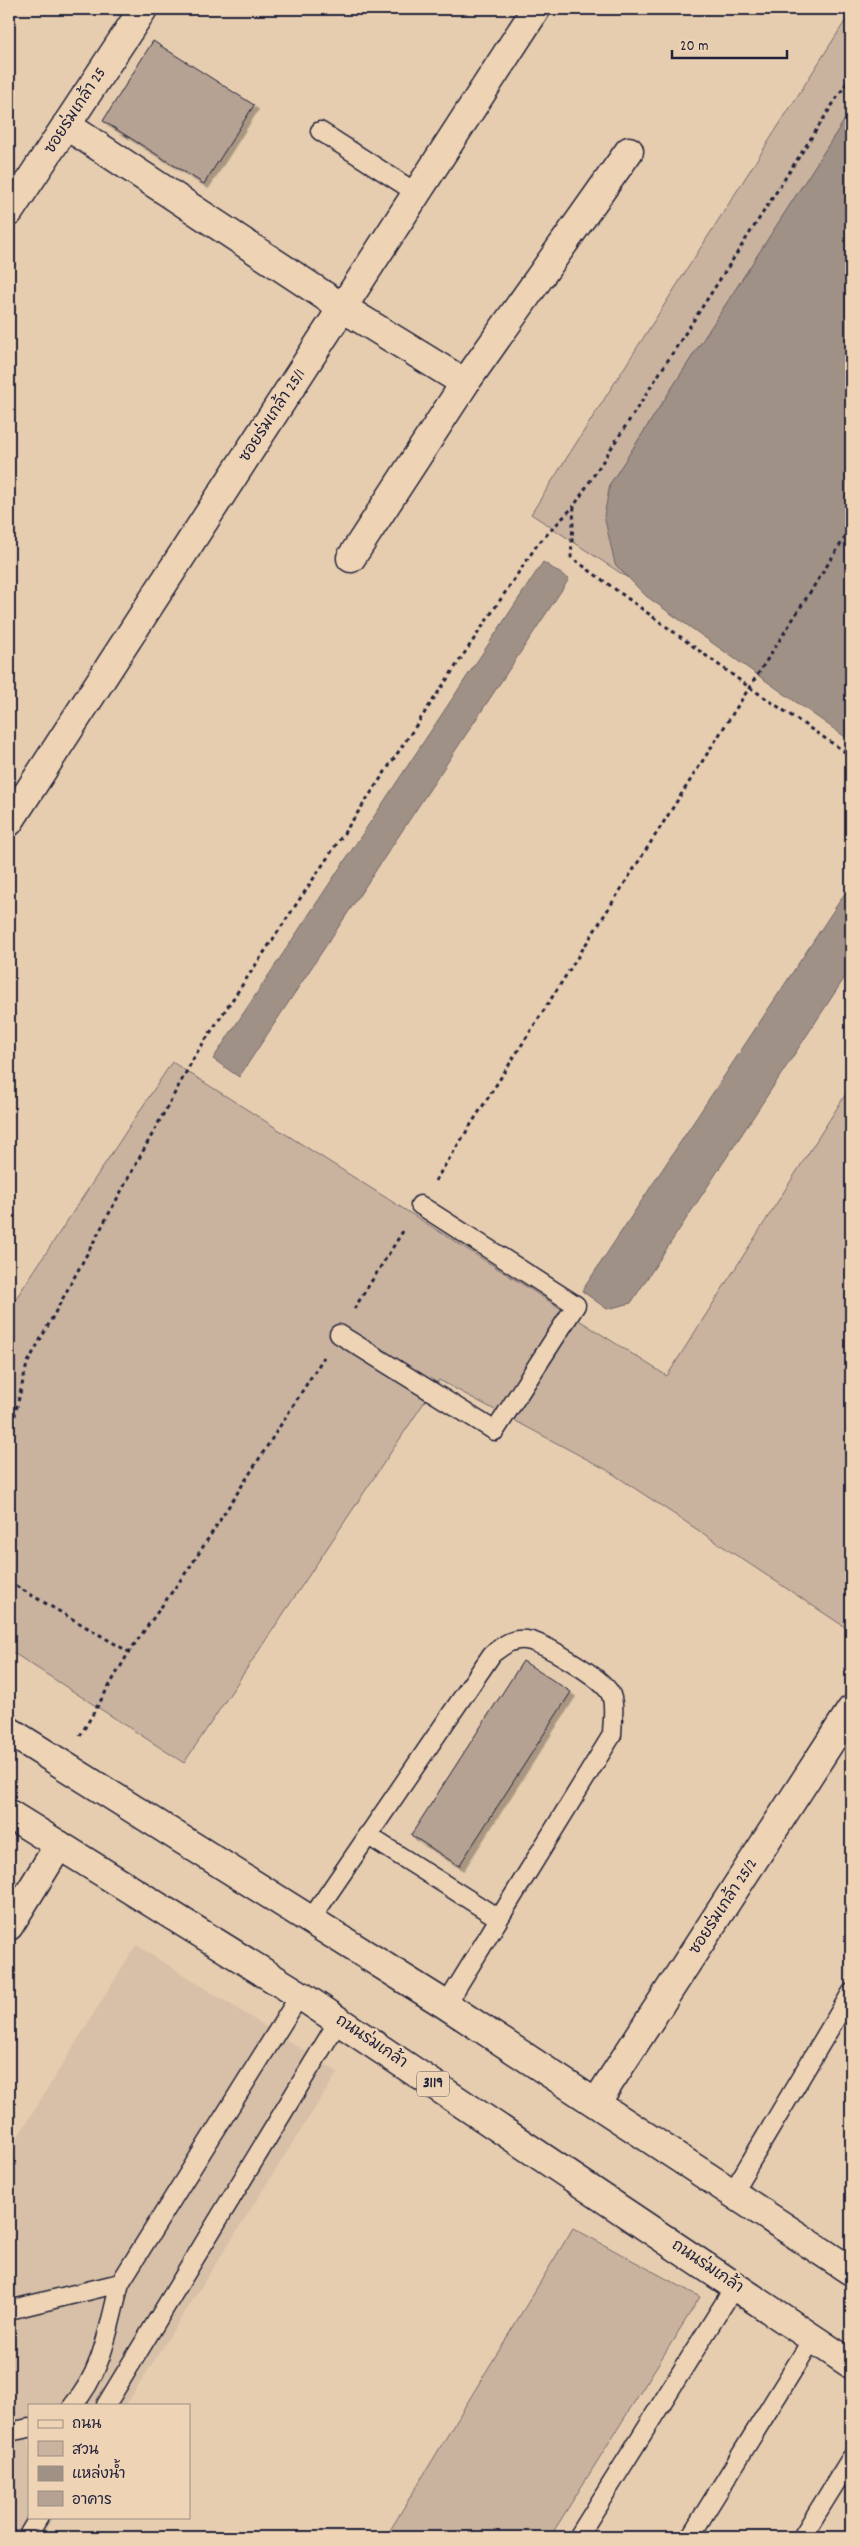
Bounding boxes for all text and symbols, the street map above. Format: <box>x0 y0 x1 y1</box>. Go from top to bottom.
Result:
scale bar <box>672 28 788 60</box>
text: 20 m <box>680 36 708 58</box>
street label: ซอยร่มเกล้า 25 <box>38 62 113 159</box>
street label: ซอยร่มเกล้า 25/1 <box>233 364 312 467</box>
street label: ซอยร่มเกล้า 25/2 <box>683 1853 764 1960</box>
street label: ถนนร่มเกล้า <box>330 2008 413 2075</box>
road number: 3119 <box>417 2072 449 2096</box>
street label: ถนนร่มเกล้า <box>666 2233 749 2300</box>
legend <box>28 2404 190 2518</box>
text: ถนน <box>72 2414 101 2436</box>
text: สวน <box>72 2440 99 2462</box>
text: แหล่งน้ำ <box>72 2459 126 2486</box>
text: อาคาร <box>72 2490 112 2512</box>

